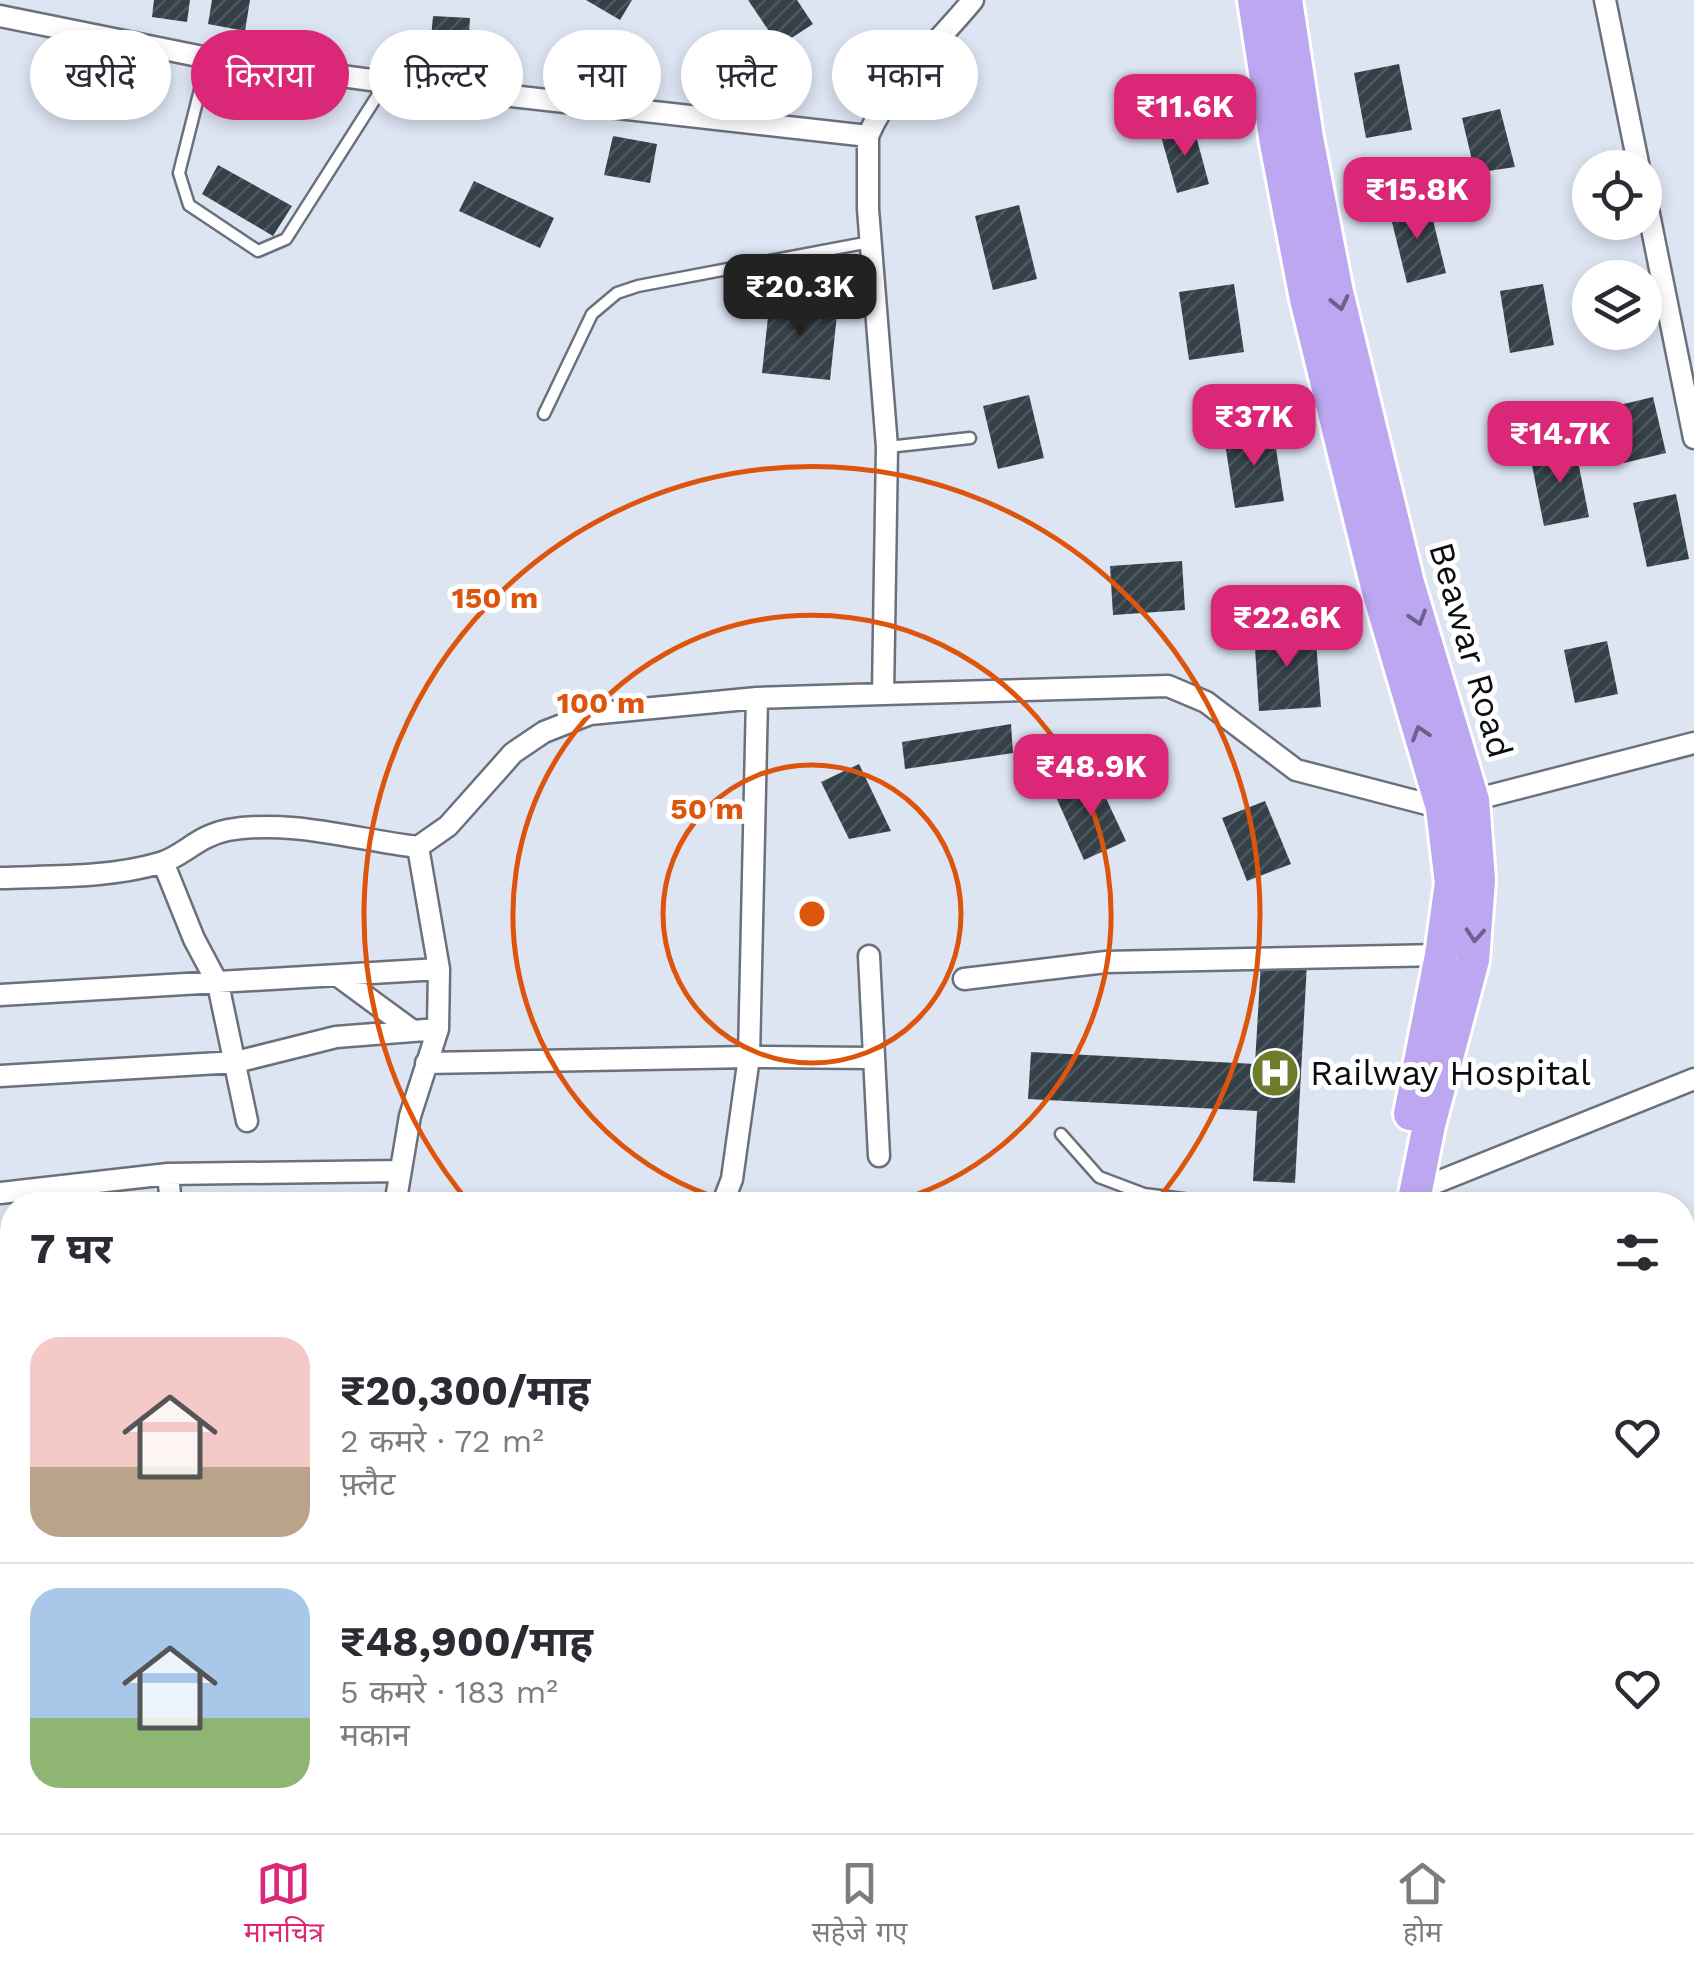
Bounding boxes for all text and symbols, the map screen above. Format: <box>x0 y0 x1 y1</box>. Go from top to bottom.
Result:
chip: खरीदें <box>30 30 171 120</box>
chip: किराया <box>191 30 349 120</box>
chip: फ़िल्टर <box>369 30 523 120</box>
chip: नया <box>543 30 661 120</box>
chip: फ़्लैट <box>681 30 812 120</box>
chip: मकान <box>832 30 978 120</box>
pin: ₹11.6K <box>1104 74 1266 159</box>
text: ₹11.6K <box>1136 87 1234 125</box>
map controls <box>1572 150 1662 350</box>
button: locate <box>1572 150 1662 240</box>
pin: ₹15.8K <box>1336 157 1498 242</box>
text: ₹15.8K <box>1365 170 1469 208</box>
pin: ₹20.3K <box>719 254 881 339</box>
button: layers <box>1572 260 1662 350</box>
text: ₹20.3K <box>745 267 855 305</box>
one-way arrow <box>1328 294 1349 311</box>
pin: ₹37K <box>1195 384 1313 469</box>
text: ₹37K <box>1215 397 1293 435</box>
pin: ₹14.7K <box>1479 401 1641 486</box>
text: ₹14.7K <box>1510 414 1610 452</box>
street label: Beawar Road <box>1420 538 1522 762</box>
text: 150 m <box>452 580 538 615</box>
pin: ₹22.6K <box>1206 585 1368 670</box>
text: ₹22.6K <box>1233 598 1341 636</box>
one-way arrow <box>1406 609 1427 626</box>
text: 100 m <box>557 685 645 720</box>
one-way arrow <box>1411 725 1432 742</box>
pin: ₹48.9K <box>1010 734 1172 819</box>
text: ₹48.9K <box>1035 747 1147 785</box>
text: 50 m <box>670 791 744 826</box>
centre of rings <box>794 896 830 932</box>
one-way arrow <box>1464 927 1486 943</box>
hospital icon: Railway Hospital <box>1249 1047 1301 1099</box>
place label: Railway Hospital <box>1310 1052 1591 1094</box>
text: 7 घर <box>30 1224 112 1273</box>
icon: filters <box>1610 1225 1665 1280</box>
text: ₹20,300/माह <box>340 1366 590 1415</box>
icon: home <box>110 1377 230 1497</box>
icon: heart <box>1610 1410 1665 1465</box>
text: 2 कमरे · 72 m² <box>340 1422 544 1460</box>
text: फ़्लैट <box>340 1465 395 1503</box>
text: ₹48,900/माह <box>340 1617 593 1666</box>
icon: home <box>110 1628 230 1748</box>
icon: heart <box>1610 1661 1665 1716</box>
text: 5 कमरे · 183 m² <box>340 1673 558 1711</box>
text: मकान <box>340 1716 410 1754</box>
tab: मानचित्र <box>244 1856 324 1953</box>
tab: सहेजे गए <box>812 1856 907 1953</box>
tab: होम <box>1395 1856 1450 1953</box>

